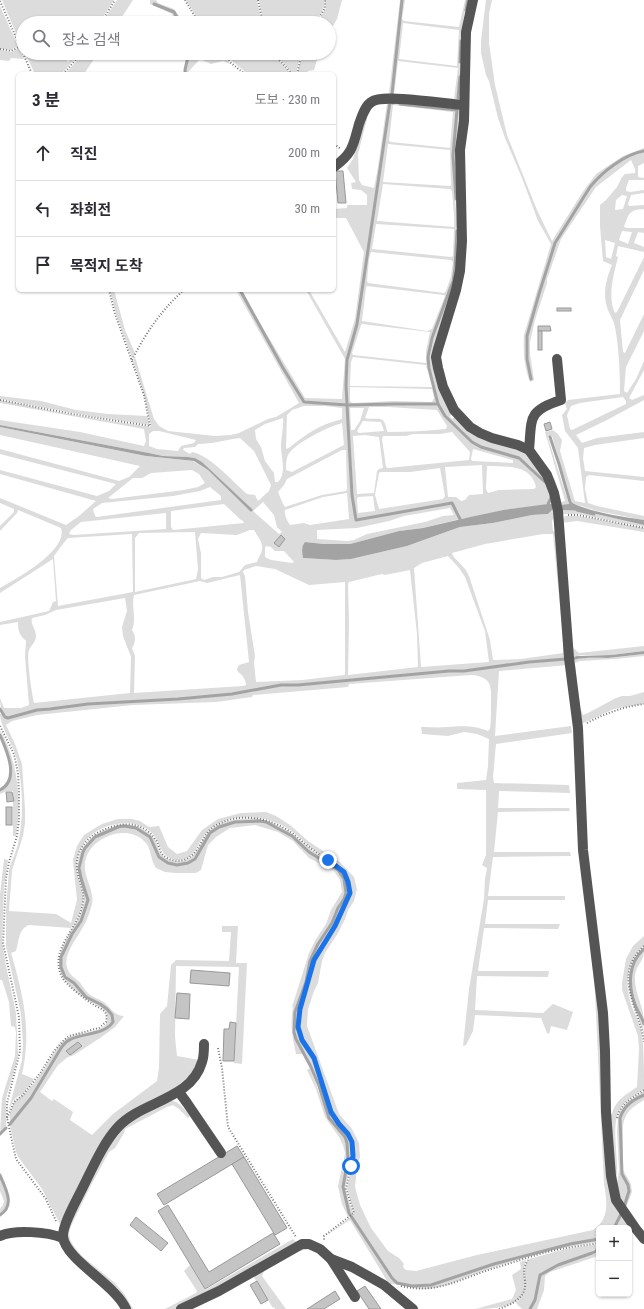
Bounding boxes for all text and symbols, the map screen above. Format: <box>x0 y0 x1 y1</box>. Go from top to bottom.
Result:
search box <box>16 16 336 60</box>
icon: search <box>30 27 52 49</box>
text: 장소 검색 <box>62 31 121 49</box>
text: 3 분 <box>32 90 60 110</box>
text: 도보 · 230 m <box>255 92 320 107</box>
icon: ahead <box>32 142 54 164</box>
text: 직진 <box>70 145 98 163</box>
text: 200 m <box>288 145 320 160</box>
icon: left <box>32 198 54 220</box>
text: 좌회전 <box>70 201 111 219</box>
text: 30 m <box>294 201 320 216</box>
icon: arrive <box>32 254 54 276</box>
text: 목적지 도착 <box>70 257 142 275</box>
route end <box>319 851 337 869</box>
route start <box>342 1157 360 1175</box>
map controls <box>596 1225 632 1297</box>
button: + <box>596 1225 632 1261</box>
button: − <box>596 1261 632 1297</box>

